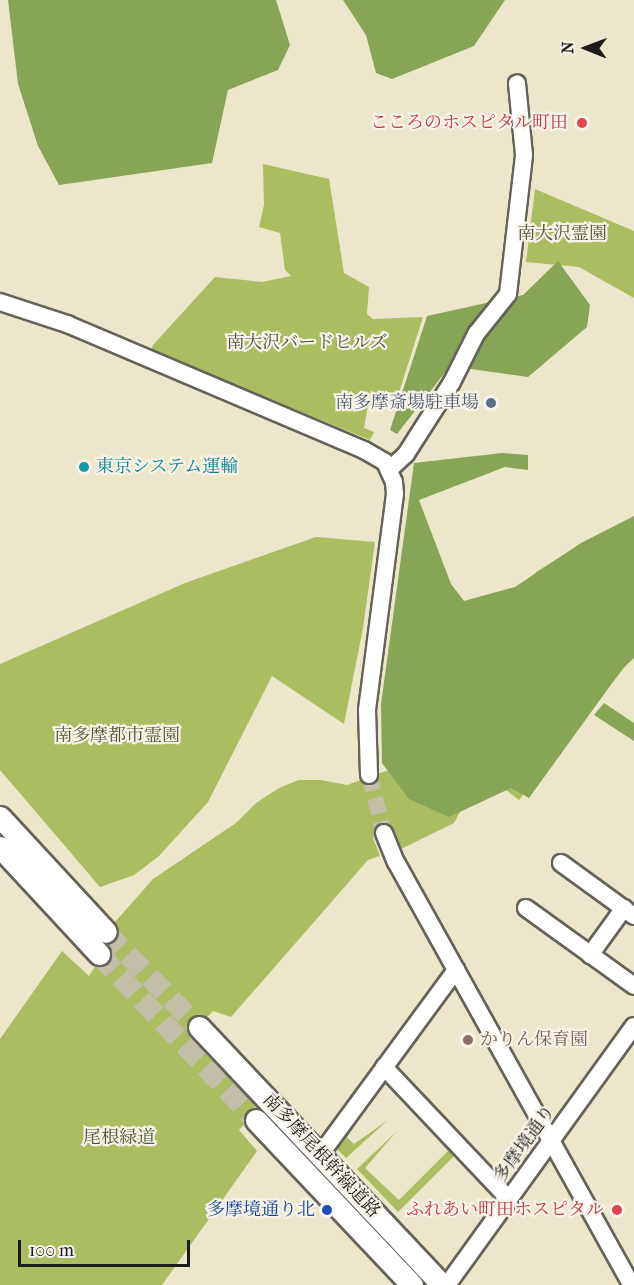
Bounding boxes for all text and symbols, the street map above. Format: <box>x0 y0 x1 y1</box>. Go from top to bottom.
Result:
north arrow <box>556 18 616 78</box>
text: N <box>558 41 577 54</box>
place label: こころのホスピタル町田 <box>370 112 568 134</box>
marker: こころのホスピタル町田 <box>573 114 591 132</box>
park label: 南大沢霊園 <box>517 223 607 245</box>
park label: 南大沢バードヒルズ <box>226 332 388 354</box>
place label: 南多摩斎場駐車場 <box>335 392 479 414</box>
marker: 南多摩斎場駐車場 <box>484 396 498 410</box>
place label: 東京システム運輸 <box>96 456 240 478</box>
marker: 東京システム運輸 <box>77 460 91 474</box>
park label: 南多摩都市霊園 <box>54 725 180 747</box>
place label: かりん保育園 <box>480 1029 588 1051</box>
marker: かりん保育園 <box>461 1033 475 1047</box>
street label: 南多摩尾根幹線道路 <box>258 1089 384 1223</box>
street label: 多摩境通り <box>490 1101 560 1187</box>
park label: 尾根緑道 <box>83 1127 155 1149</box>
place label: 多摩境通り北 <box>207 1199 315 1221</box>
place label: ふれあい町田ホスピタル <box>406 1199 604 1221</box>
marker: ふれあい町田ホスピタル <box>608 1201 626 1219</box>
marker: 多摩境通り北 <box>320 1203 334 1217</box>
scale bar <box>21 1228 194 1266</box>
text: 100 m <box>29 1240 74 1261</box>

